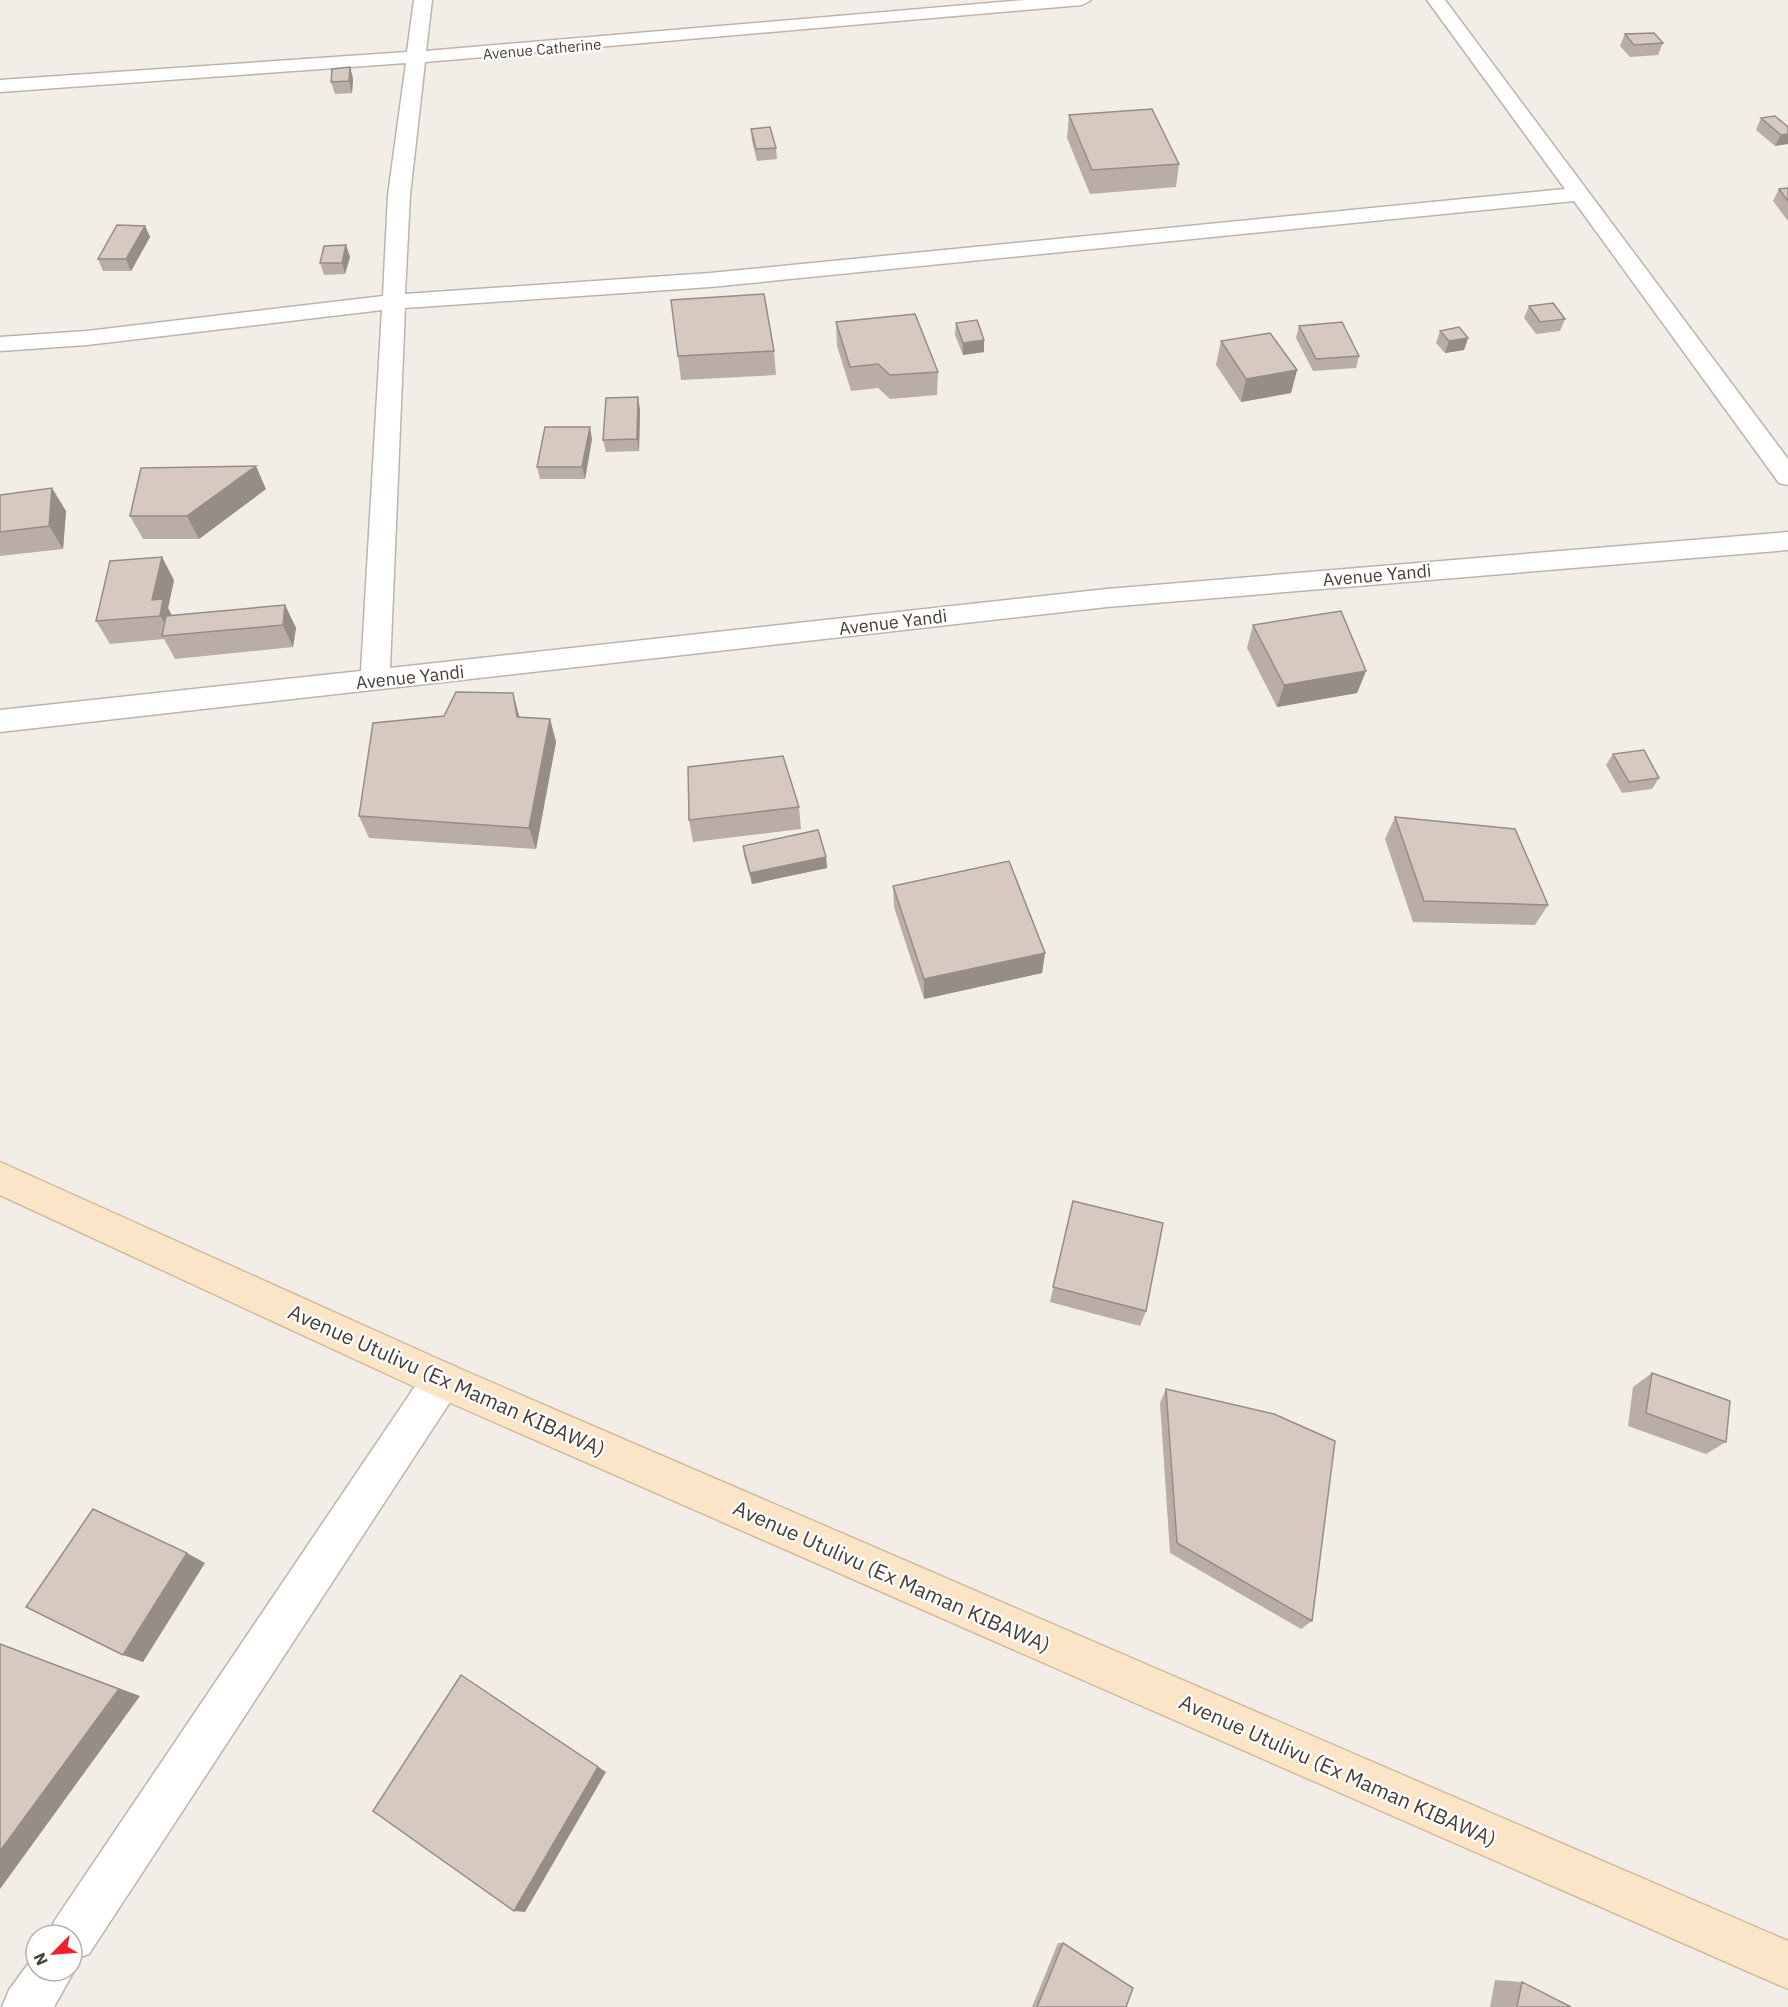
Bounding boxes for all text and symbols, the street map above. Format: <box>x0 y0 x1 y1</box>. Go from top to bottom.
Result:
street label: Avenue Catherine <box>482 34 602 64</box>
street label: Avenue Yandi <box>1322 559 1432 591</box>
street label: Avenue Yandi <box>838 604 948 640</box>
street label: Avenue Yandi <box>355 660 465 694</box>
street label: Avenue Utulivu (Ex Maman KIBAWA) <box>284 1297 610 1463</box>
street label: Avenue Utulivu (Ex Maman KIBAWA) <box>729 1493 1055 1659</box>
street label: Avenue Utulivu (Ex Maman KIBAWA) <box>1175 1687 1501 1853</box>
north arrow <box>24 1923 84 1983</box>
text: N <box>29 1950 52 1969</box>

